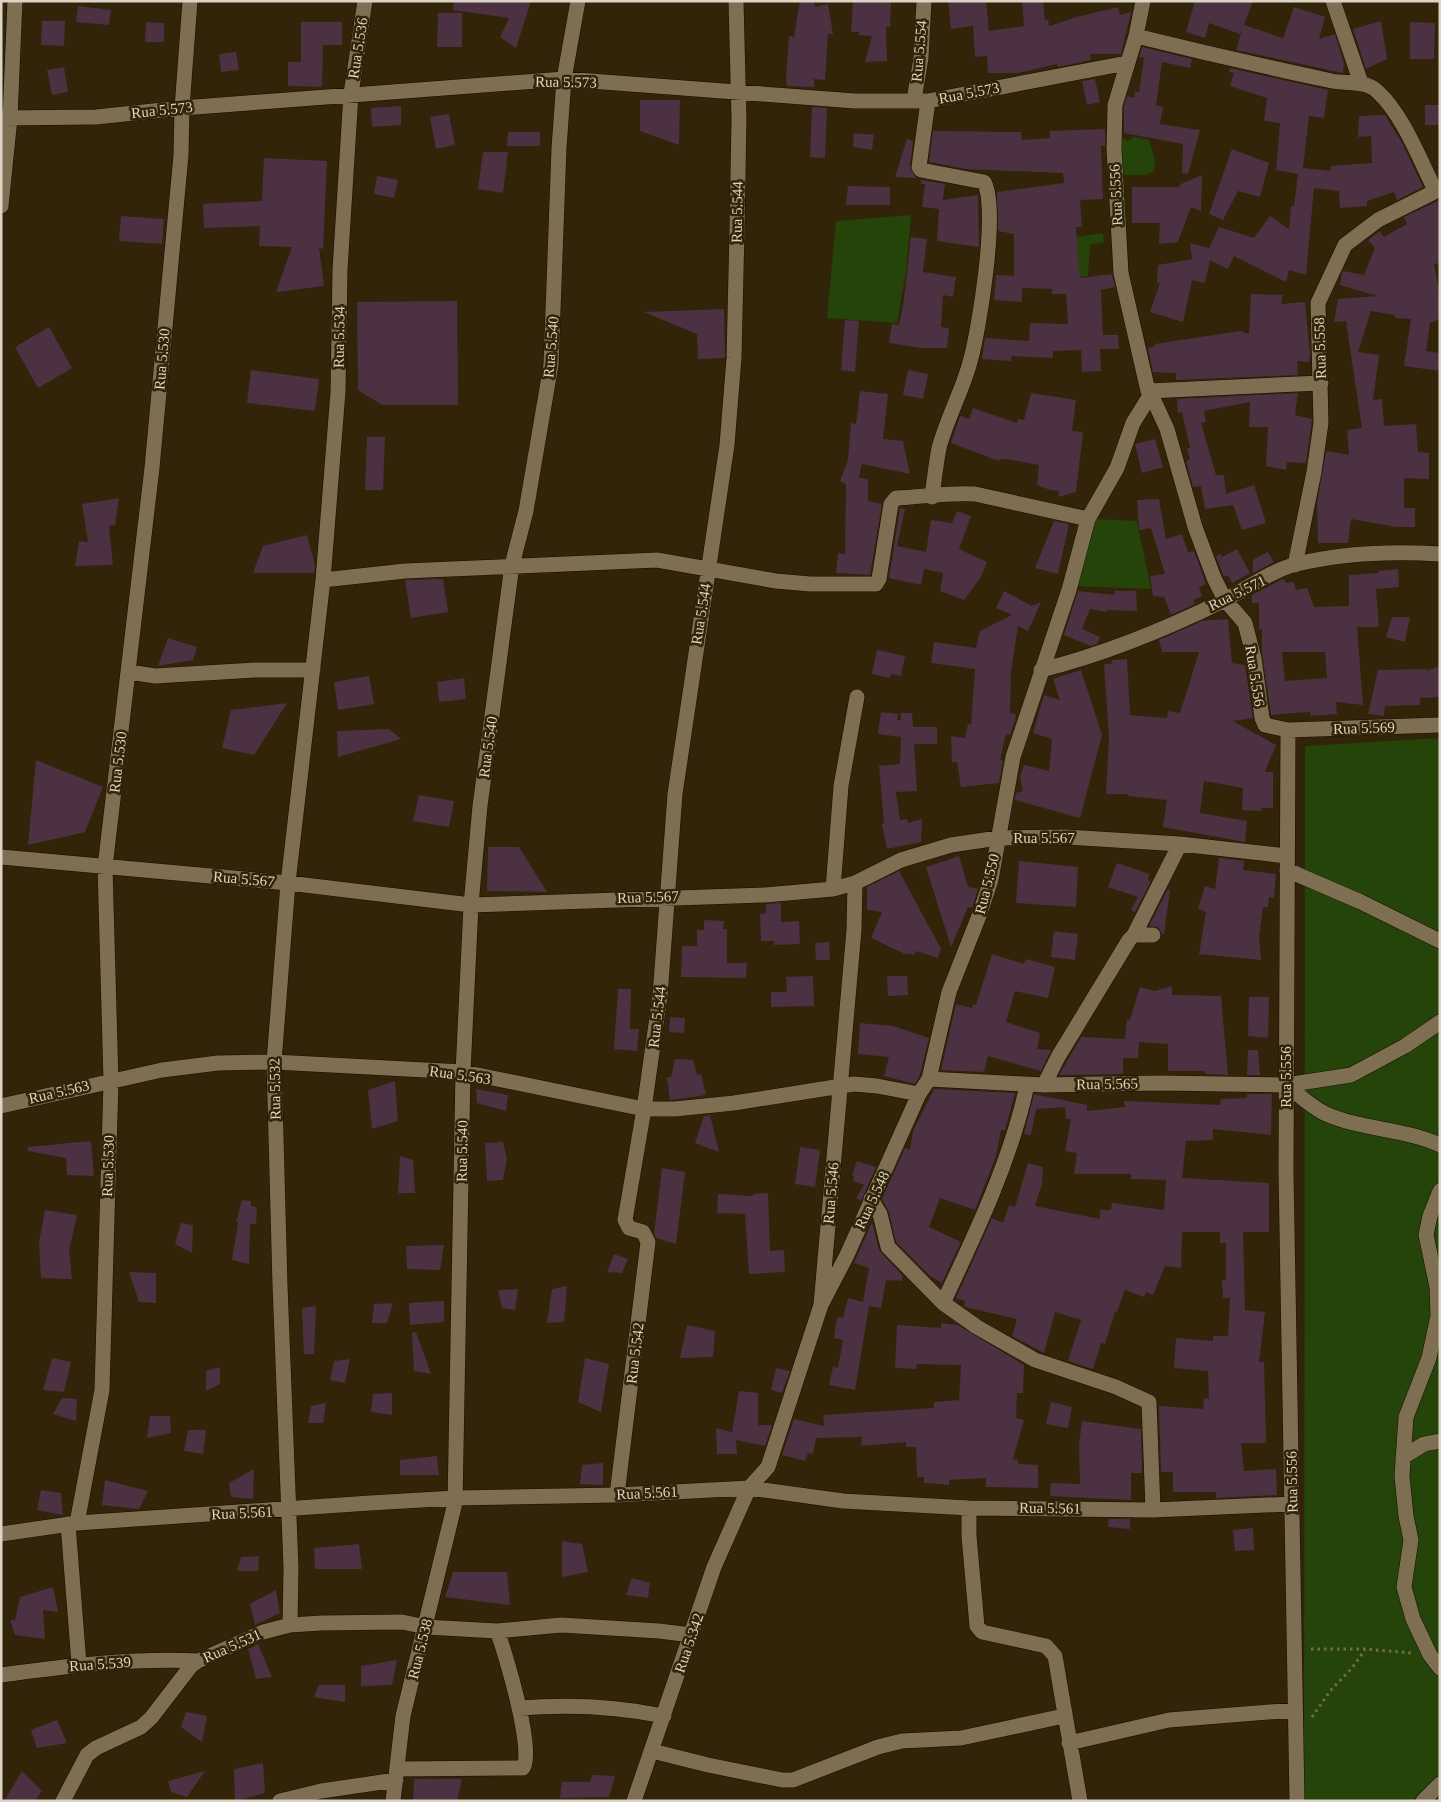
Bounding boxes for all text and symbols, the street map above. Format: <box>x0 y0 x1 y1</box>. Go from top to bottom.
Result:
street label: Rua 5.536 <box>345 16 371 80</box>
street label: Rua 5.554 <box>908 19 930 82</box>
street label: Rua 5.573 <box>535 73 597 91</box>
street label: Rua 5.573 <box>937 79 1001 107</box>
street label: Rua 5.573 <box>130 99 194 121</box>
street label: Rua 5.556 <box>1106 163 1126 226</box>
street label: Rua 5.544 <box>728 181 746 243</box>
street label: Rua 5.534 <box>330 306 348 368</box>
street label: Rua 5.540 <box>540 316 562 378</box>
street label: Rua 5.558 <box>1311 317 1329 379</box>
street label: Rua 5.530 <box>151 328 173 390</box>
street label: Rua 5.571 <box>1206 572 1268 614</box>
street label: Rua 5.544 <box>688 582 714 646</box>
street label: Rua 5.556 <box>1242 644 1268 708</box>
street label: Rua 5.540 <box>476 715 500 779</box>
street label: Rua 5.569 <box>1333 719 1395 737</box>
street label: Rua 5.530 <box>106 730 130 794</box>
street label: Rua 5.567 <box>1013 830 1075 846</box>
street label: Rua 5.550 <box>972 852 1002 916</box>
street label: Rua 5.567 <box>213 868 276 890</box>
street label: Rua 5.567 <box>617 888 680 906</box>
street label: Rua 5.544 <box>645 985 669 1049</box>
street label: Rua 5.556 <box>1278 1046 1294 1108</box>
street label: Rua 5.532 <box>266 1058 284 1120</box>
street label: Rua 5.563 <box>428 1063 492 1087</box>
street label: Rua 5.565 <box>1076 1075 1138 1093</box>
street label: Rua 5.563 <box>27 1077 91 1107</box>
street label: Rua 5.540 <box>453 1120 471 1182</box>
street label: Rua 5.530 <box>99 1135 117 1197</box>
street label: Rua 5.546 <box>820 1161 842 1224</box>
street label: Rua 5.548 <box>852 1169 892 1231</box>
street label: Rua 5.542 <box>623 1321 647 1385</box>
street label: Rua 5.556 <box>1283 1451 1301 1513</box>
street label: Rua 5.561 <box>616 1483 678 1503</box>
street label: Rua 5.561 <box>1019 1499 1081 1517</box>
street label: Rua 5.561 <box>211 1503 273 1523</box>
street label: Rua 5.342 <box>671 1611 707 1675</box>
street label: Rua 5.538 <box>405 1617 435 1681</box>
street label: Rua 5.531 <box>201 1626 263 1666</box>
street label: Rua 5.539 <box>69 1654 131 1674</box>

